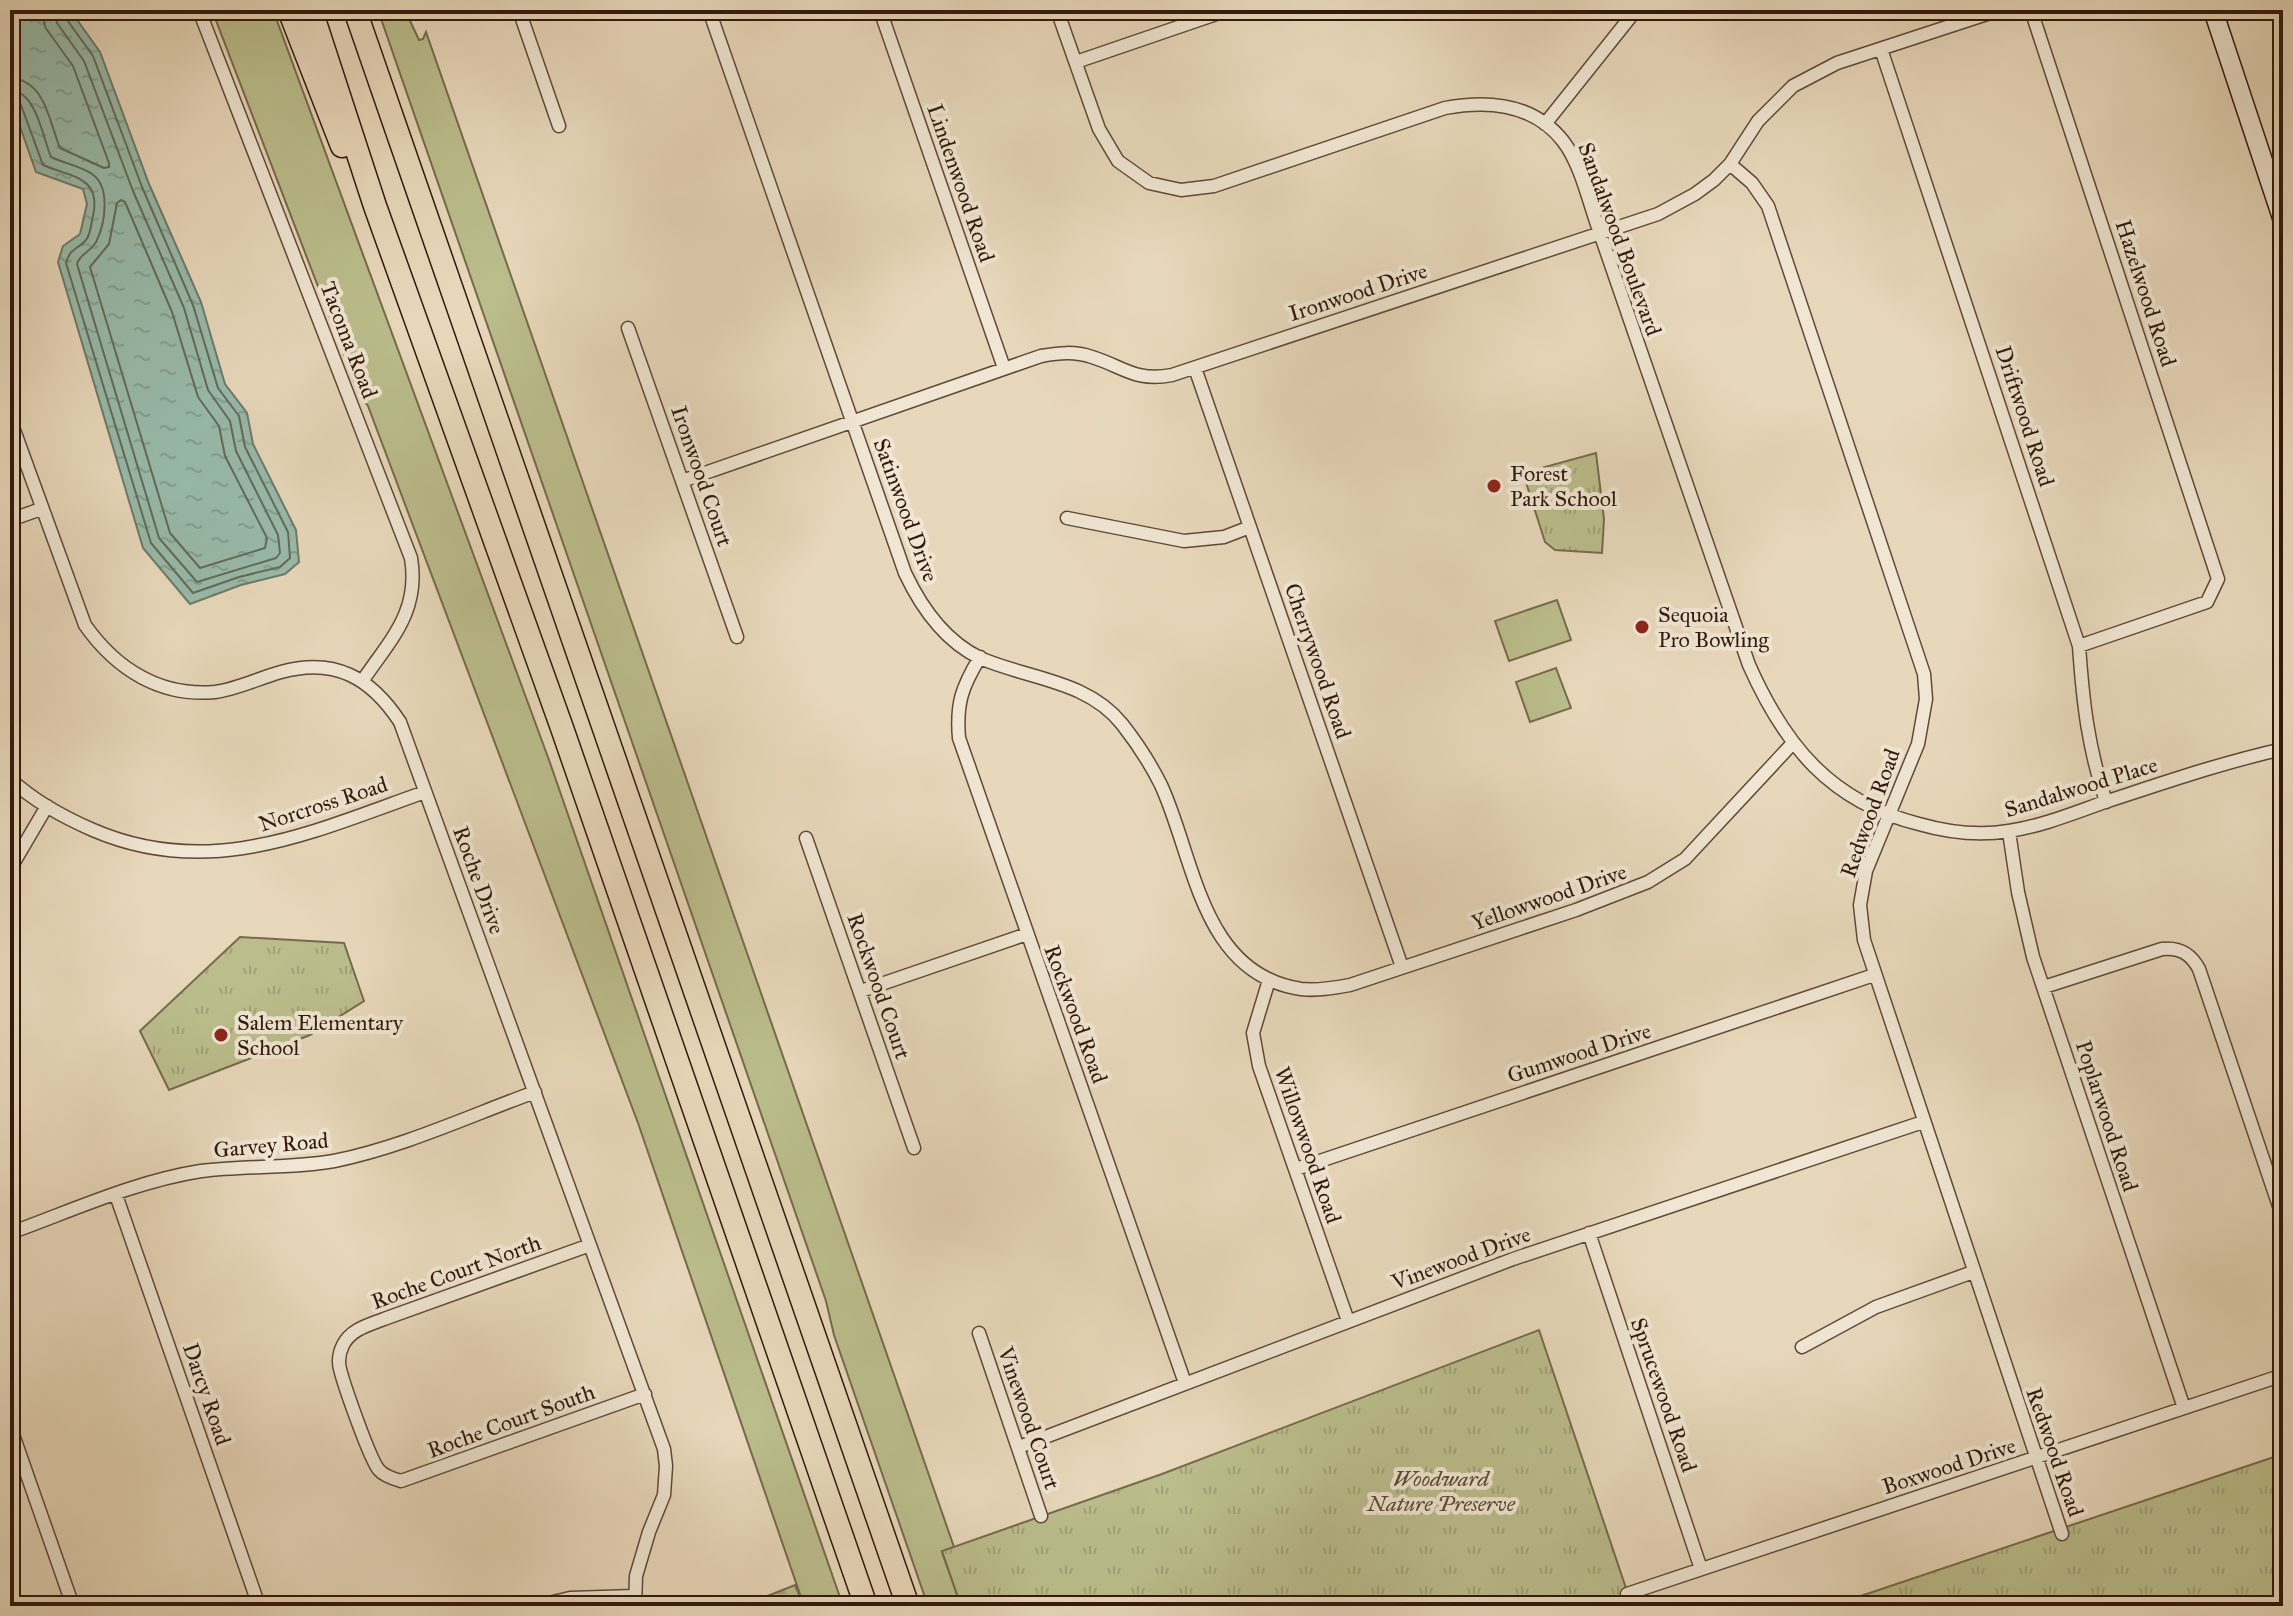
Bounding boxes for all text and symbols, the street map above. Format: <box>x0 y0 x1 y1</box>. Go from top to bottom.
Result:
street label: Lindenwood Road <box>921 100 1001 266</box>
street label: Sandalwood Boulevard <box>1572 139 1668 339</box>
street label: Hazelwood Road <box>2110 216 2182 370</box>
street label: Ironwood Drive <box>1285 257 1431 327</box>
street label: Tacoma Road <box>314 278 384 402</box>
street label: Driftwood Road <box>1990 342 2060 490</box>
street label: Ironwood Court <box>665 402 739 550</box>
street label: Satinwood Drive <box>868 434 944 586</box>
place label: Forest Park School <box>1510 460 1617 512</box>
marker: Forest Park School <box>1485 477 1503 495</box>
street label: Cherrywood Road <box>1279 580 1357 742</box>
place label: Sequoia Pro Bowling <box>1658 601 1770 653</box>
marker: Sequoia Pro Bowling <box>1633 618 1651 636</box>
street label: Redwood Road <box>1834 745 1906 881</box>
street label: Sandalwood Place <box>2001 751 2161 823</box>
street label: Norcross Road <box>255 770 391 838</box>
street label: Roche Drive <box>447 822 511 938</box>
street label: Yellowwood Drive <box>1468 858 1630 936</box>
street label: Rockwood Court <box>841 909 917 1063</box>
street label: Rockwood Road <box>1038 941 1114 1087</box>
place label: Salem Elementary School <box>237 1009 404 1061</box>
street label: Gumwood Drive <box>1504 1017 1654 1089</box>
marker: Salem Elementary School <box>212 1026 230 1044</box>
street label: Poplarwood Road <box>2070 1037 2144 1195</box>
street label: Willowwood Road <box>1269 1063 1347 1227</box>
street label: Garvey Road <box>212 1127 330 1163</box>
street label: Vinewood Drive <box>1387 1220 1534 1296</box>
street label: Roche Court North <box>368 1229 544 1315</box>
street label: Sprucewood Road <box>1625 1314 1703 1476</box>
street label: Darcy Road <box>177 1339 237 1449</box>
street label: Vinewood Court <box>992 1342 1066 1493</box>
street label: Roche Court South <box>424 1378 598 1464</box>
street label: Redwood Road <box>2020 1384 2090 1520</box>
street label: Boxwood Drive <box>1879 1432 2019 1500</box>
park label: Woodward Nature Preserve <box>1365 1465 1516 1517</box>

